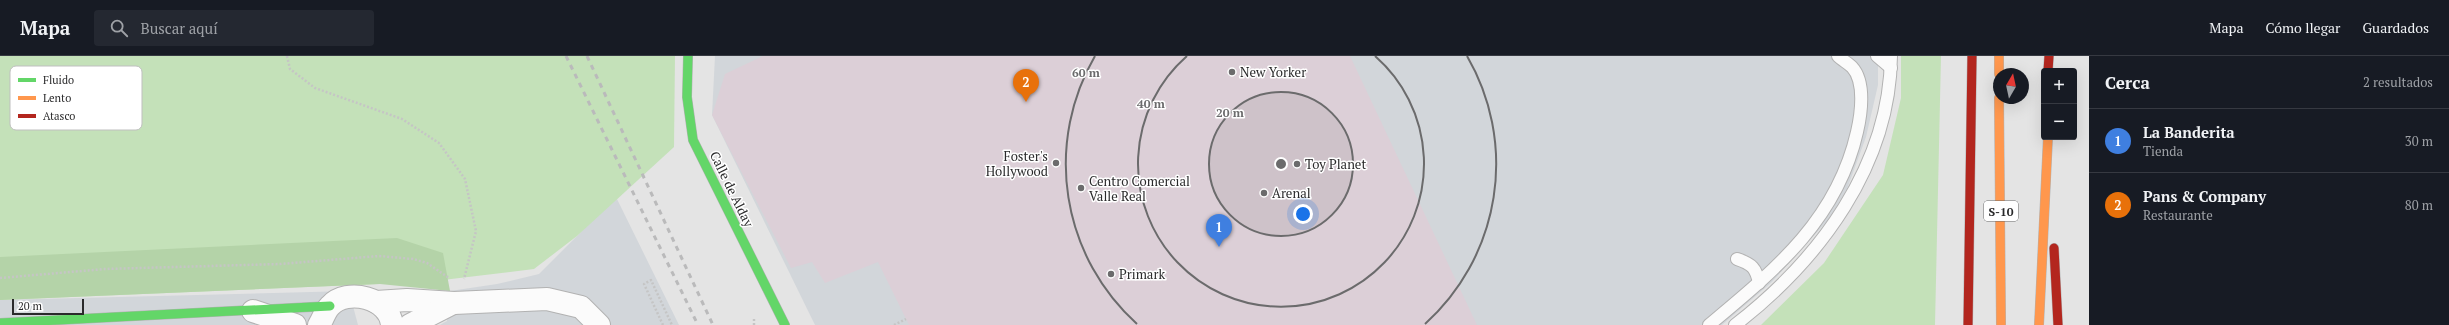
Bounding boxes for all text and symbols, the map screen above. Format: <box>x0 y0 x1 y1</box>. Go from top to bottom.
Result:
search box <box>94 10 374 46</box>
text: Mapa <box>20 15 70 40</box>
icon: search <box>108 17 130 39</box>
text: Buscar aquí <box>140 18 218 38</box>
text: Mapa <box>2209 18 2244 37</box>
text: Cómo llegar <box>2266 18 2340 37</box>
text: Guardados <box>2362 18 2429 37</box>
place label: New Yorker <box>1240 63 1306 81</box>
text: 60 m <box>1072 65 1100 80</box>
legend <box>10 66 142 130</box>
marker: New Yorker <box>1227 67 1237 77</box>
north arrow <box>1993 68 2029 104</box>
map controls <box>2041 68 2077 140</box>
button: + <box>2041 68 2077 104</box>
pin: 2 <box>1013 69 1039 102</box>
text: Cerca <box>2105 71 2150 94</box>
text: Fluido <box>43 73 74 87</box>
text: 2 resultados <box>2363 73 2433 91</box>
text: Lento <box>43 91 71 105</box>
text: 40 m <box>1137 96 1165 111</box>
button: − <box>2041 104 2077 140</box>
text: 20 m <box>1216 105 1244 120</box>
text: Atasco <box>43 109 75 123</box>
text: La Banderita <box>2143 122 2235 142</box>
text: 1 <box>2114 132 2122 150</box>
text: 30 m <box>2405 132 2433 150</box>
text: Tienda <box>2143 142 2183 160</box>
place label: Foster's Hollywood <box>986 147 1048 180</box>
street label: Calle de Alday <box>706 148 758 230</box>
place label: Toy Planet <box>1305 155 1366 173</box>
centre of rings <box>1274 157 1288 171</box>
marker: Foster's Hollywood <box>1051 158 1061 168</box>
marker: Toy Planet <box>1292 159 1302 169</box>
place label: Centro Comercial Valle Real <box>1089 172 1190 205</box>
marker: Centro Comercial Valle Real <box>1076 183 1086 193</box>
place label: Arenal <box>1272 184 1311 202</box>
text: Pans & Company <box>2143 186 2266 206</box>
marker: Arenal <box>1259 188 1269 198</box>
text: 2 <box>2114 196 2122 214</box>
text: 80 m <box>2405 196 2433 214</box>
road number: S-10 <box>1984 201 2018 221</box>
your location <box>1293 204 1313 224</box>
text: Restaurante <box>2143 206 2213 224</box>
pin: 1 <box>1206 214 1232 247</box>
place label: Primark <box>1119 265 1165 283</box>
marker: Primark <box>1106 269 1116 279</box>
scale bar <box>12 297 84 316</box>
text: 20 m <box>18 299 42 313</box>

